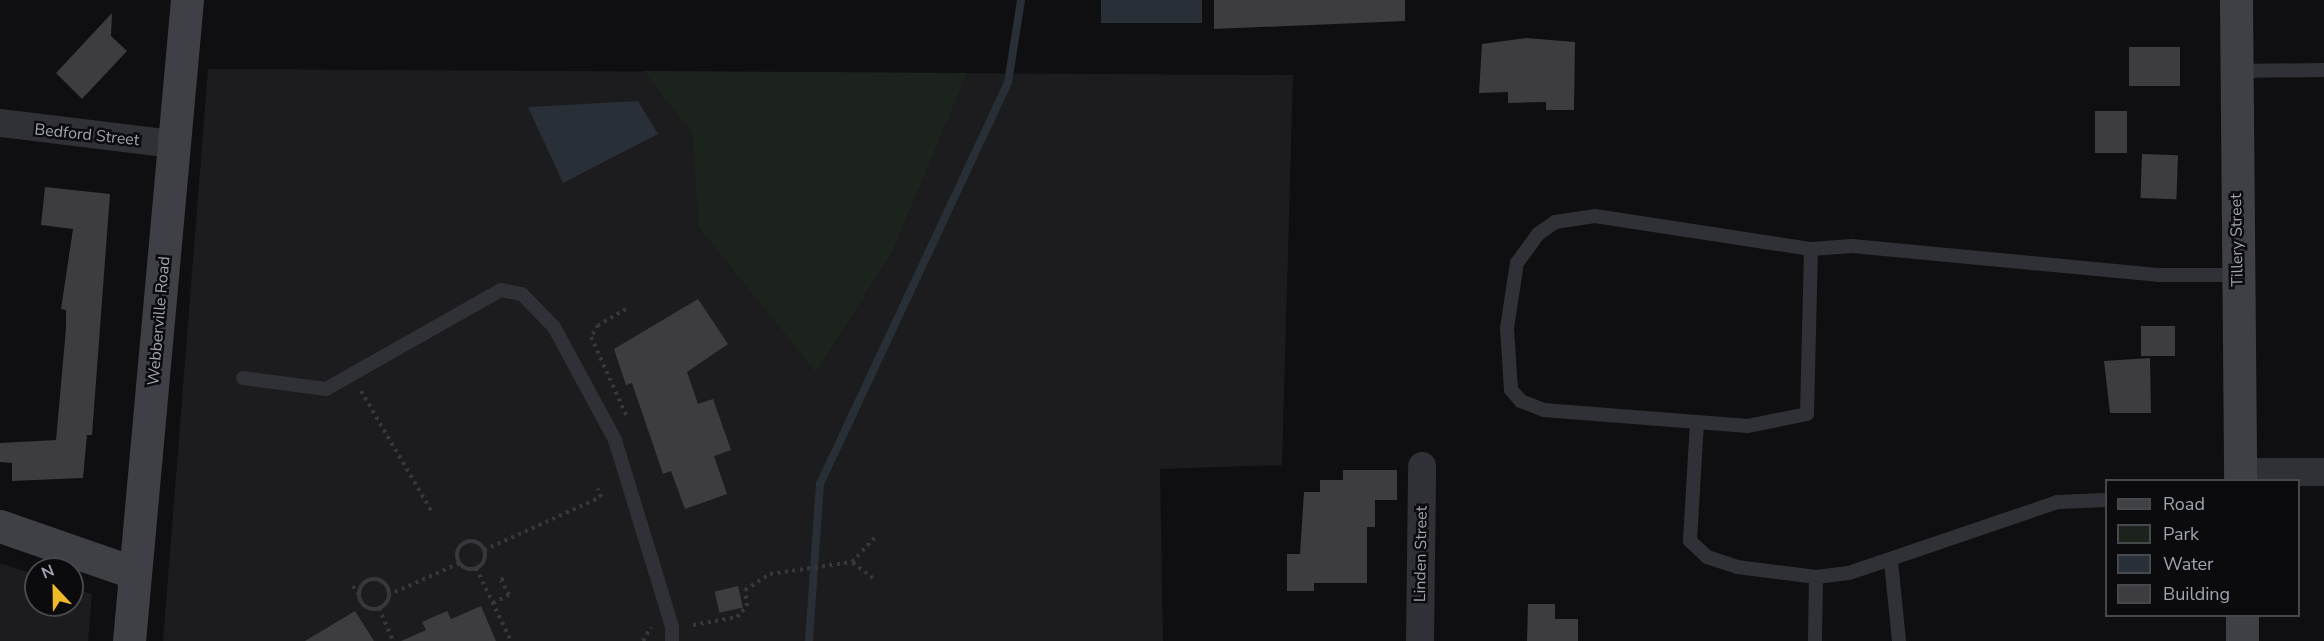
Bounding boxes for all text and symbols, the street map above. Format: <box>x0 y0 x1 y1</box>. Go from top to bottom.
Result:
street label: Bedford Street <box>34 120 140 150</box>
street label: Tillery Street <box>2227 193 2247 287</box>
street label: Webberville Road <box>144 256 174 386</box>
legend <box>2105 479 2300 617</box>
text: Road <box>2163 492 2205 516</box>
street label: Linden Street <box>1411 506 1431 602</box>
text: Park <box>2163 522 2199 546</box>
text: Water <box>2163 552 2214 576</box>
north arrow <box>24 557 84 617</box>
text: N <box>38 560 58 585</box>
text: Building <box>2163 582 2230 606</box>

